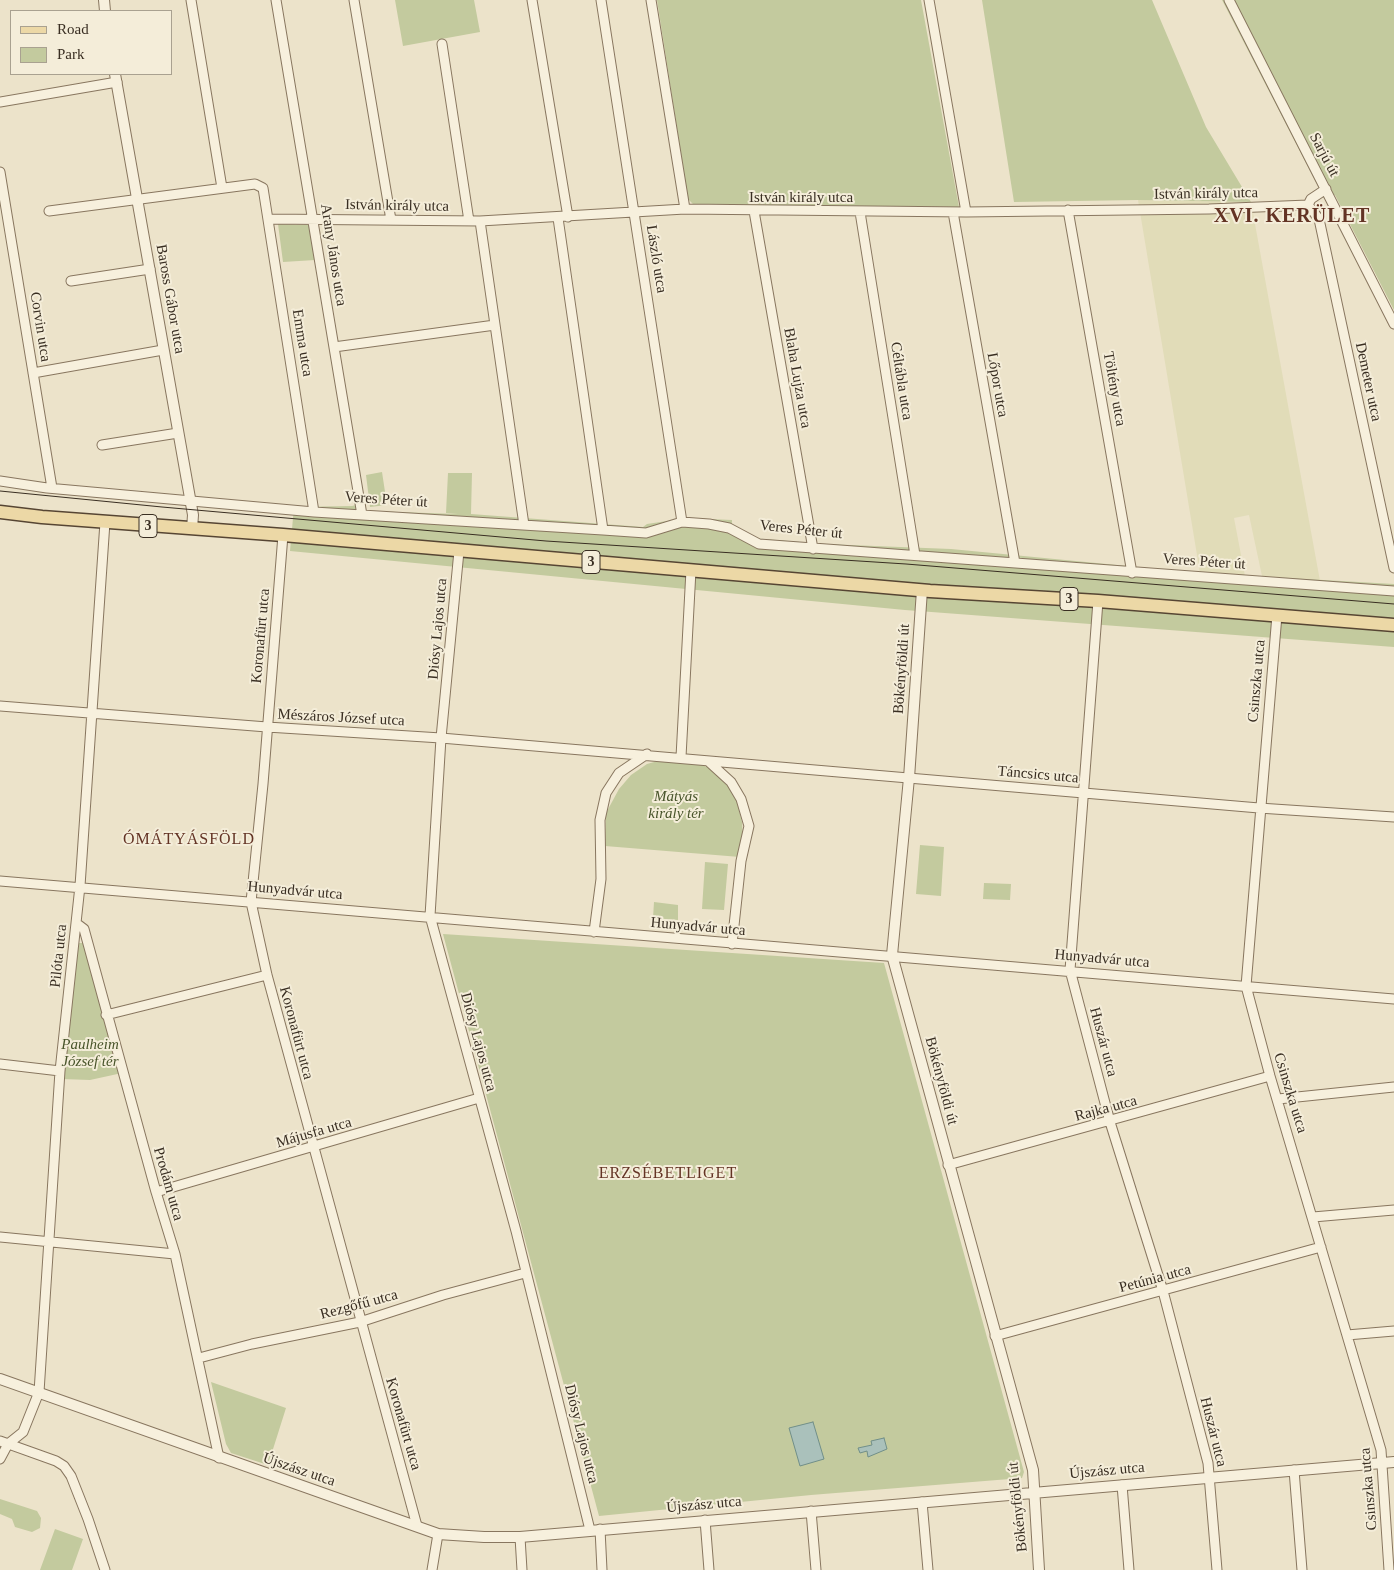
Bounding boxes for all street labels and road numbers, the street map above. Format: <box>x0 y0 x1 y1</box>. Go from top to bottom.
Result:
street label: Sarjú út <box>1305 130 1343 180</box>
street label: István király utca <box>1154 184 1258 204</box>
street label: István király utca <box>749 189 853 207</box>
street label: István király utca <box>345 196 449 216</box>
street label: Arany János utca <box>316 203 350 307</box>
street label: László utca <box>642 224 670 294</box>
street label: Baross Gábor utca <box>152 243 188 355</box>
street label: Corvin utca <box>26 291 54 363</box>
street label: Emma utca <box>288 308 316 378</box>
street label: Blaha Lujza utca <box>779 326 815 430</box>
street label: Céltábla utca <box>886 341 916 421</box>
street label: Demeter utca <box>1351 341 1385 423</box>
street label: Töltény utca <box>1099 350 1129 428</box>
street label: Lőpor utca <box>982 351 1012 419</box>
street label: Veres Péter út <box>344 488 428 512</box>
road number: 3 <box>139 514 157 538</box>
street label: Veres Péter út <box>759 517 843 543</box>
road number: 3 <box>582 550 600 574</box>
street label: Veres Péter út <box>1162 550 1246 574</box>
street label: Diósy Lajos utca <box>425 578 451 680</box>
street label: Koronafürt utca <box>248 588 274 684</box>
road number: 3 <box>1060 588 1078 610</box>
street label: Bökényföldi út <box>890 623 914 715</box>
street label: Csinszka utca <box>1244 639 1270 723</box>
street label: Mészáros József utca <box>277 706 405 730</box>
street label: Táncsics utca <box>997 762 1079 788</box>
street label: Hunyadvár utca <box>247 878 343 904</box>
street label: Hunyadvár utca <box>650 914 746 940</box>
street label: Pilóta utca <box>47 923 71 989</box>
street label: Hunyadvár utca <box>1054 946 1150 972</box>
street label: Koronafürt utca <box>275 985 317 1081</box>
street label: Diósy Lajos utca <box>456 991 500 1093</box>
street label: Huszár utca <box>1085 1005 1121 1079</box>
street label: Bökényföldi út <box>921 1035 961 1127</box>
street label: Csinszka utca <box>1269 1051 1311 1135</box>
street label: Rajka utca <box>1073 1092 1139 1126</box>
street label: Májusfa utca <box>274 1114 354 1152</box>
street label: Prodám utca <box>149 1145 187 1223</box>
street label: Petúnia utca <box>1117 1261 1193 1297</box>
street label: Rezgőfű utca <box>318 1286 400 1324</box>
street label: Koronafürt utca <box>381 1376 425 1472</box>
street label: Diósy Lajos utca <box>560 1383 602 1485</box>
street label: Huszár utca <box>1196 1395 1230 1469</box>
street label: Csinszka utca <box>1356 1447 1382 1531</box>
street label: Újszász utca <box>260 1449 338 1491</box>
street label: Újszász utca <box>1069 1459 1145 1483</box>
street label: Bökényföldi út <box>1004 1461 1032 1553</box>
street label: Újszász utca <box>666 1493 742 1517</box>

